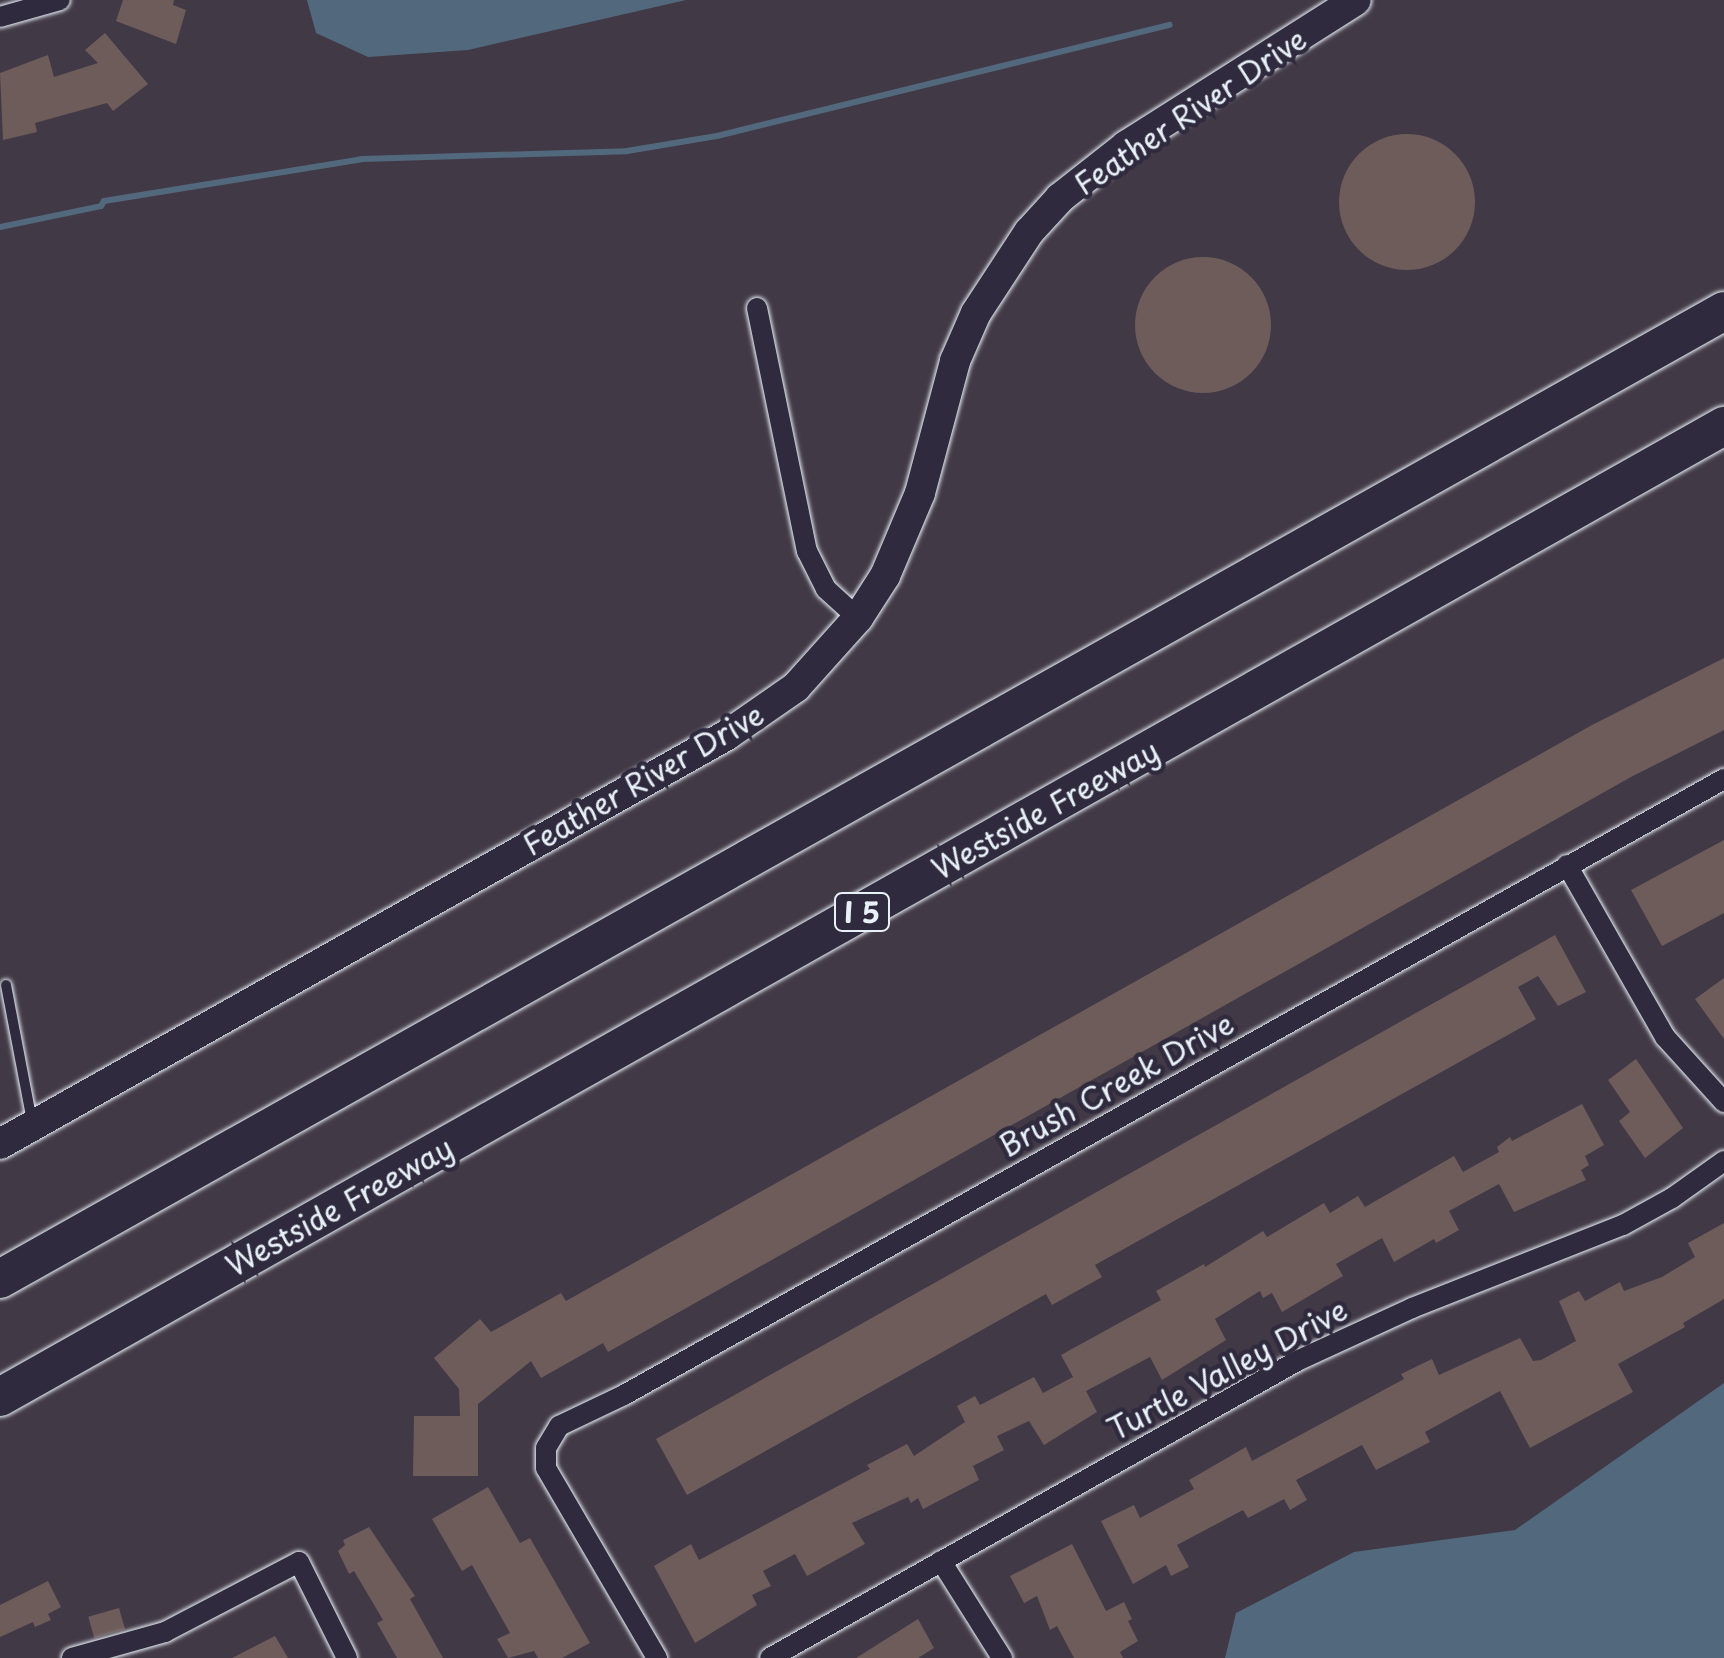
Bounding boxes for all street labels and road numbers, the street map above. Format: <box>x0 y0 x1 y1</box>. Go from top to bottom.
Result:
street label: Feather River Drive <box>1064 18 1316 204</box>
street label: Feather River Drive <box>513 694 773 864</box>
street label: Westside Freeway <box>924 731 1166 887</box>
road number: I 5 <box>832 889 892 935</box>
street label: Brush Creek Drive <box>991 1004 1241 1164</box>
street label: Westside Freeway <box>218 1128 460 1284</box>
street label: Turtle Valley Drive <box>1100 1290 1354 1448</box>

